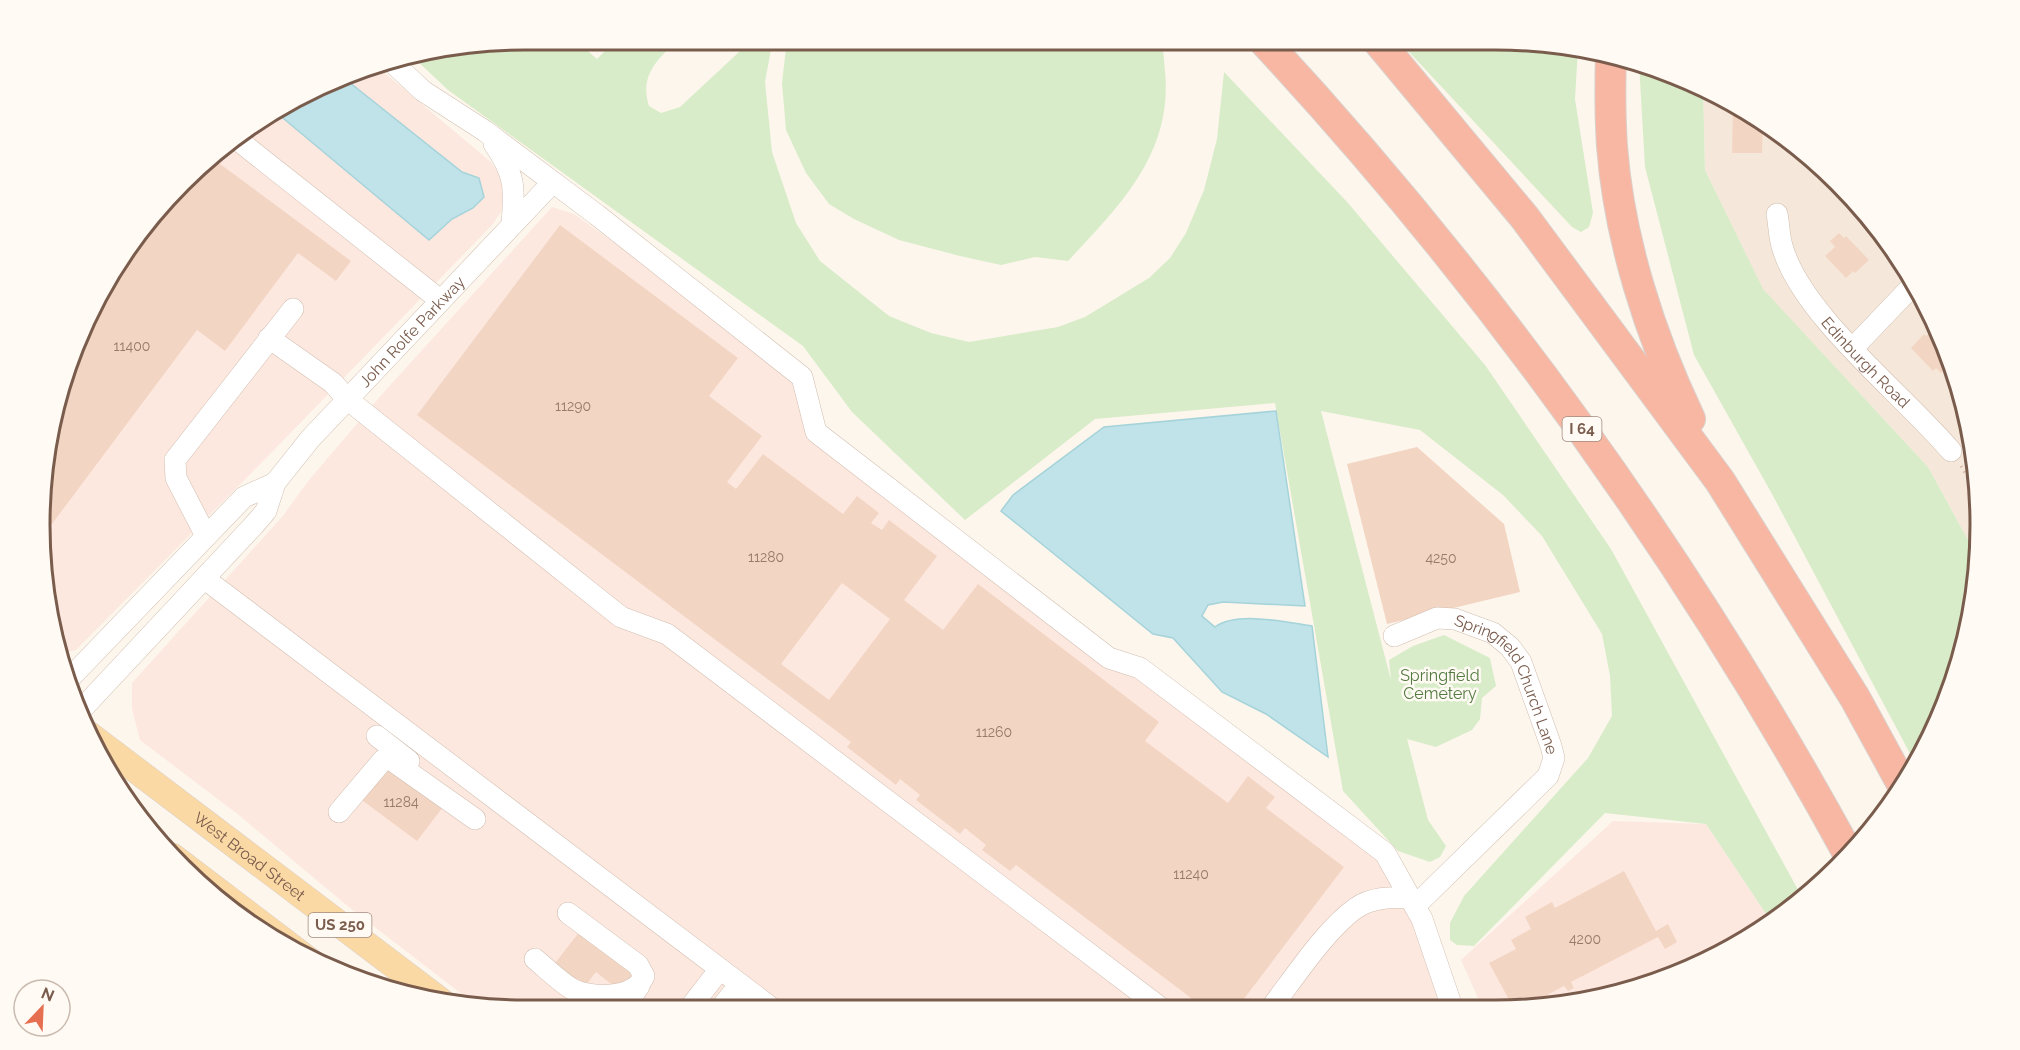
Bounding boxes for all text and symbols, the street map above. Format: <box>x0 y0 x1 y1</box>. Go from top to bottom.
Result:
street label: John Rolfe Parkway <box>355 272 469 391</box>
street label: Edinburgh Road <box>1818 313 1914 412</box>
house number: 11400 <box>114 338 150 354</box>
house number: 11290 <box>555 398 591 414</box>
road number: I 64 <box>1562 417 1602 441</box>
house number: 11280 <box>748 549 784 565</box>
house number: 4250 <box>1425 550 1457 566</box>
street label: Springfield Church Lane <box>1452 610 1562 756</box>
park label: Springfield Cemetery <box>1400 666 1480 703</box>
house number: 11260 <box>976 724 1012 740</box>
house number: 11284 <box>383 794 419 810</box>
street label: West Broad Street <box>190 808 310 905</box>
house number: 11240 <box>1173 866 1209 882</box>
road number: US 250 <box>308 913 372 937</box>
house number: 4200 <box>1569 931 1601 947</box>
north arrow <box>12 978 72 1038</box>
text: N <box>38 984 57 1006</box>

